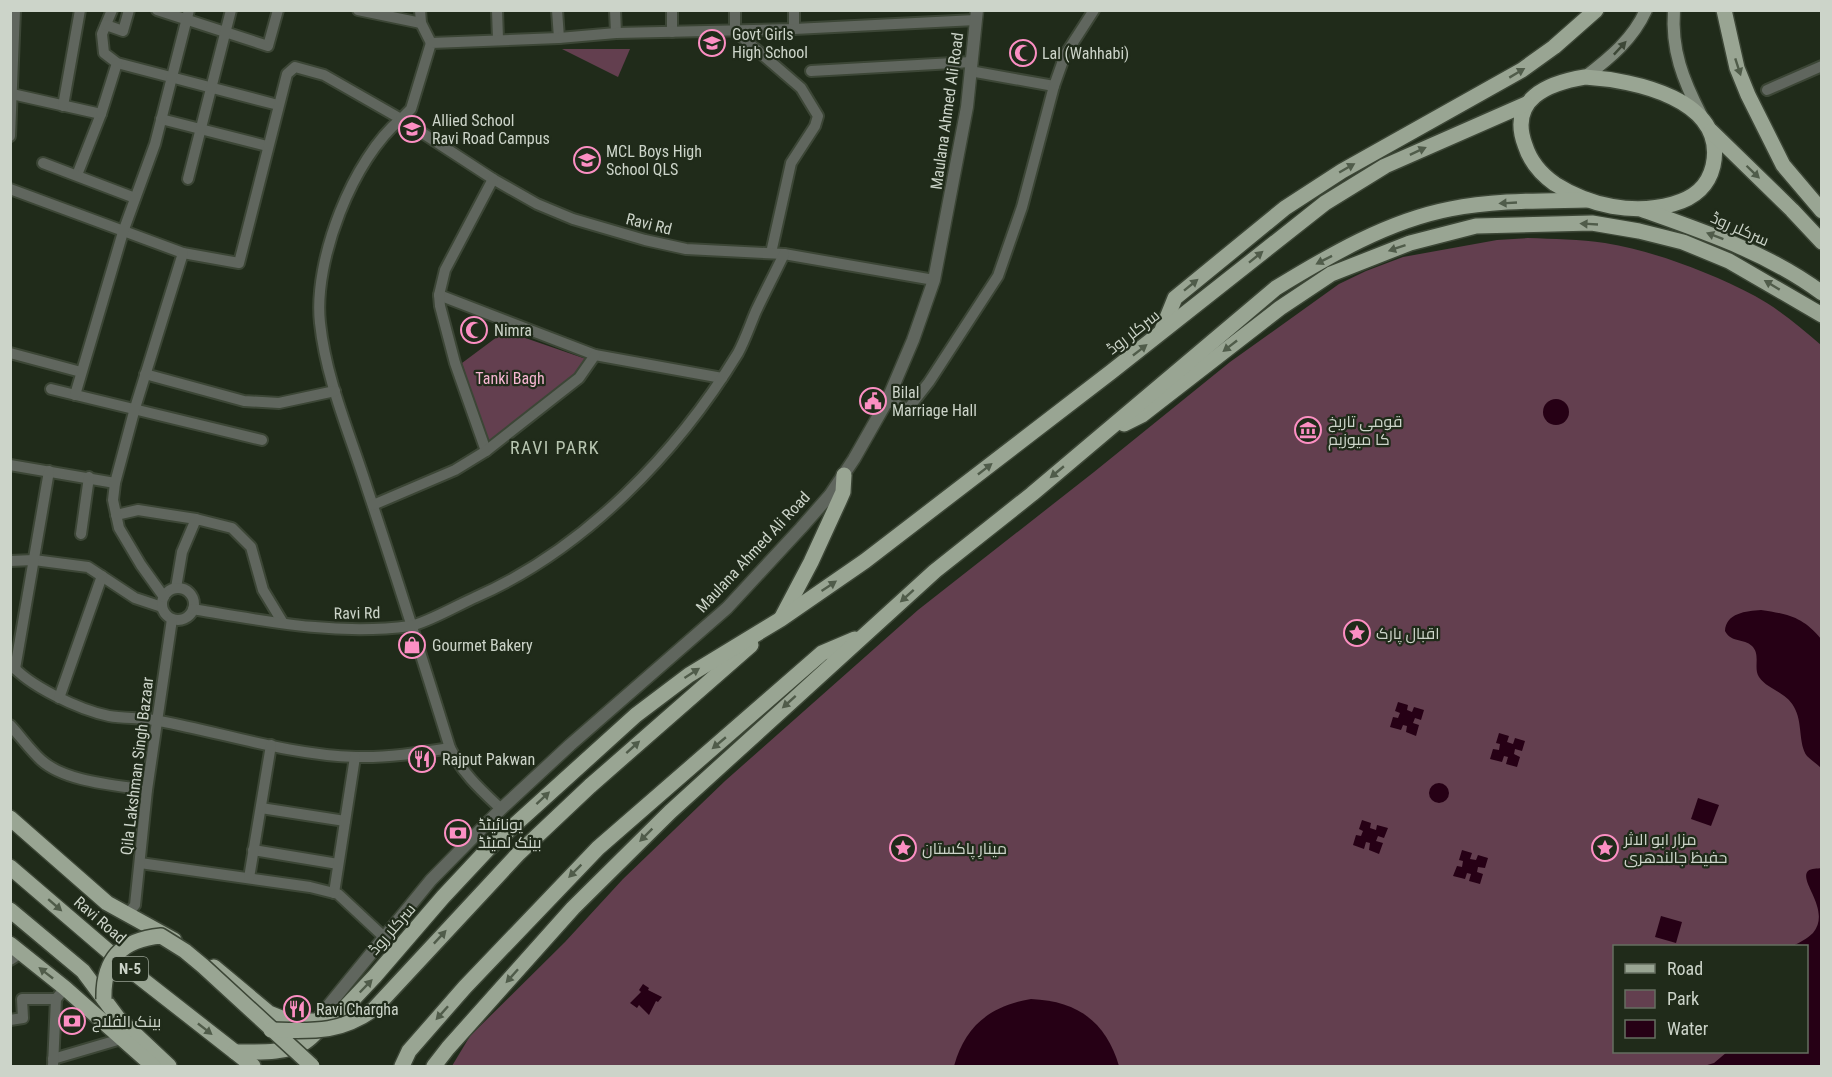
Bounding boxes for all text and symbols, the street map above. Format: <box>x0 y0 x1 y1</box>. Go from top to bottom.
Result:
place label: Govt Girls High School <box>732 25 808 62</box>
school or university icon: Govt Girls High School <box>697 28 727 58</box>
street label: Maulana Ahmed Ali Road <box>927 31 967 191</box>
mosque icon: Lal (Wahhabi) <box>1008 38 1038 68</box>
one-way arrow <box>1613 40 1627 55</box>
place label: Lal (Wahhabi) <box>1042 44 1129 63</box>
one-way arrow <box>1733 58 1743 76</box>
one-way arrow <box>1509 67 1525 78</box>
place label: Allied School Ravi Road Campus <box>432 111 550 148</box>
school or university icon: Allied School Ravi Road Campus <box>397 114 427 144</box>
place label: MCL Boys High School QLS <box>606 142 702 179</box>
school or university icon: MCL Boys High School QLS <box>572 145 602 175</box>
one-way arrow <box>1409 146 1426 155</box>
one-way arrow <box>1339 162 1355 173</box>
one-way arrow <box>1745 165 1759 179</box>
one-way arrow <box>1498 198 1517 207</box>
street label: سرکلر روڈ <box>1708 208 1772 250</box>
street label: Ravi Rd <box>624 209 674 239</box>
one-way arrow <box>1579 219 1598 228</box>
one-way arrow <box>1706 231 1724 240</box>
one-way arrow <box>1388 243 1406 253</box>
one-way arrow <box>1248 252 1263 264</box>
one-way arrow <box>1315 256 1332 265</box>
one-way arrow <box>1183 279 1199 292</box>
one-way arrow <box>1764 279 1780 290</box>
street label: سرکلر روڈ <box>1103 305 1163 359</box>
mosque icon: Nimra <box>459 315 489 345</box>
place label: Nimra <box>494 321 532 340</box>
one-way arrow <box>1223 340 1238 352</box>
one-way arrow <box>1132 344 1147 356</box>
park label: Tanki Bagh <box>475 369 545 388</box>
place label: Bilal Marriage Hall <box>892 383 977 420</box>
public building icon: Bilal Marriage Hall <box>858 386 888 416</box>
place label: قومی تاریخ کا میوزیم <box>1328 412 1403 451</box>
museum icon: قومی تاریخ کا میوزیم <box>1293 415 1323 445</box>
district label: RAVI PARK <box>510 437 600 458</box>
one-way arrow <box>977 462 993 475</box>
one-way arrow <box>1050 465 1065 478</box>
street label: Maulana Ahmed Ali Road <box>692 488 814 616</box>
one-way arrow <box>821 580 837 591</box>
one-way arrow <box>900 589 915 602</box>
street label: Ravi Rd <box>334 603 380 623</box>
place icon: اقبال پارک <box>1342 618 1372 648</box>
place label: اقبال پارک <box>1376 624 1440 645</box>
shop icon: Gourmet Bakery <box>397 630 427 660</box>
place label: Gourmet Bakery <box>432 636 533 655</box>
one-way arrow <box>684 668 700 679</box>
street label: Qila Lakshman Singh Bazaar <box>117 676 157 856</box>
one-way arrow <box>782 695 797 709</box>
one-way arrow <box>711 736 727 749</box>
one-way arrow <box>626 740 641 754</box>
restaurant icon: Rajput Pakwan <box>407 744 437 774</box>
place label: Rajput Pakwan <box>442 750 535 769</box>
one-way arrow <box>535 791 550 805</box>
place label: یونائیٹڈ بینک لمیٹڈ <box>478 815 542 852</box>
bank icon: یونائیٹڈ بینک لمیٹڈ <box>443 818 473 848</box>
one-way arrow <box>640 827 654 841</box>
place label: مزار ابو الاثر حفیظ جالندھری <box>1623 830 1727 868</box>
place icon: مینارِ پاکستان <box>888 833 918 863</box>
place icon: مزار ابو الاثر حفیظ جالندھری <box>1590 833 1620 863</box>
place label: مینارِ پاکستان <box>922 839 1007 860</box>
one-way arrow <box>569 864 583 878</box>
street label: Ravi Road <box>70 892 130 948</box>
one-way arrow <box>47 898 62 911</box>
street label: سرکلر روڈ <box>365 899 419 959</box>
one-way arrow <box>433 930 446 945</box>
legend <box>1613 945 1808 1053</box>
road number: N-5 <box>112 957 148 981</box>
text: Road <box>1667 958 1703 979</box>
one-way arrow <box>38 967 53 979</box>
one-way arrow <box>506 968 519 983</box>
one-way arrow <box>359 978 373 993</box>
text: Park <box>1667 988 1699 1009</box>
restaurant icon: Ravi Chargha <box>282 994 312 1024</box>
place label: Ravi Chargha <box>316 1000 399 1019</box>
one-way arrow <box>436 1005 449 1020</box>
bank icon: بینک الفلاح <box>57 1006 87 1036</box>
place label: بینک الفلاح <box>92 1012 161 1033</box>
text: Water <box>1667 1018 1709 1039</box>
one-way arrow <box>197 1022 213 1035</box>

